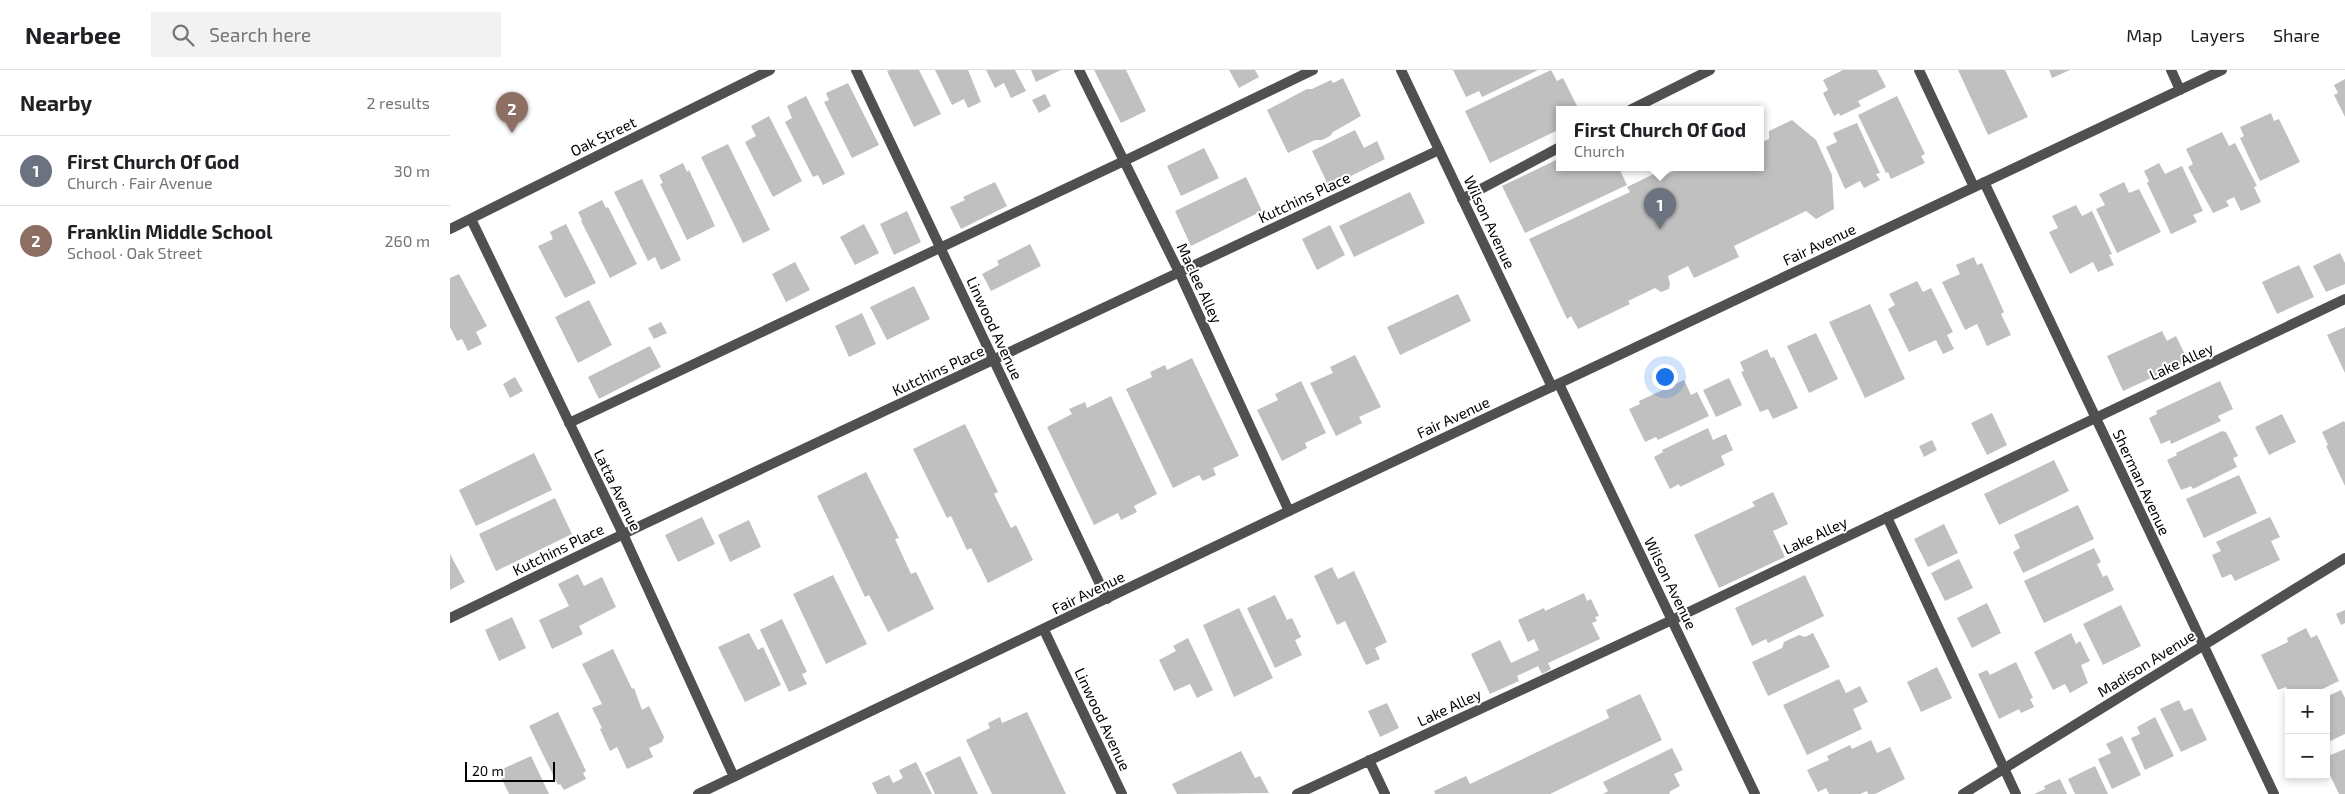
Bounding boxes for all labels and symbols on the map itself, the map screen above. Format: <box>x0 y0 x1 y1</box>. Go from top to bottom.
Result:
pin: 2 <box>496 92 528 133</box>
street label: Oak Street <box>567 112 639 160</box>
street label: Kutchins Place <box>1255 168 1353 226</box>
street label: Wilson Avenue <box>1461 173 1519 271</box>
pin: 1 <box>1644 188 1676 229</box>
street label: Fair Avenue <box>1780 219 1858 269</box>
street label: Maclee Alley <box>1174 240 1226 326</box>
street label: Linwood Avenue <box>963 274 1027 382</box>
street label: Lake Alley <box>2146 338 2216 384</box>
street label: Kutchins Place <box>889 341 987 399</box>
your location <box>1652 364 1678 390</box>
street label: Fair Avenue <box>1414 392 1492 442</box>
street label: Sherman Avenue <box>2110 426 2174 538</box>
street label: Latta Avenue <box>590 446 646 534</box>
street label: Lake Alley <box>1780 512 1850 558</box>
street label: Kutchins Place <box>509 519 607 579</box>
street label: Wilson Avenue <box>1641 534 1701 632</box>
street label: Fair Avenue <box>1049 567 1127 617</box>
street label: Madison Avenue <box>2094 626 2198 700</box>
street label: Linwood Avenue <box>1071 665 1135 773</box>
street label: Lake Alley <box>1414 684 1484 730</box>
scale bar <box>465 759 555 782</box>

